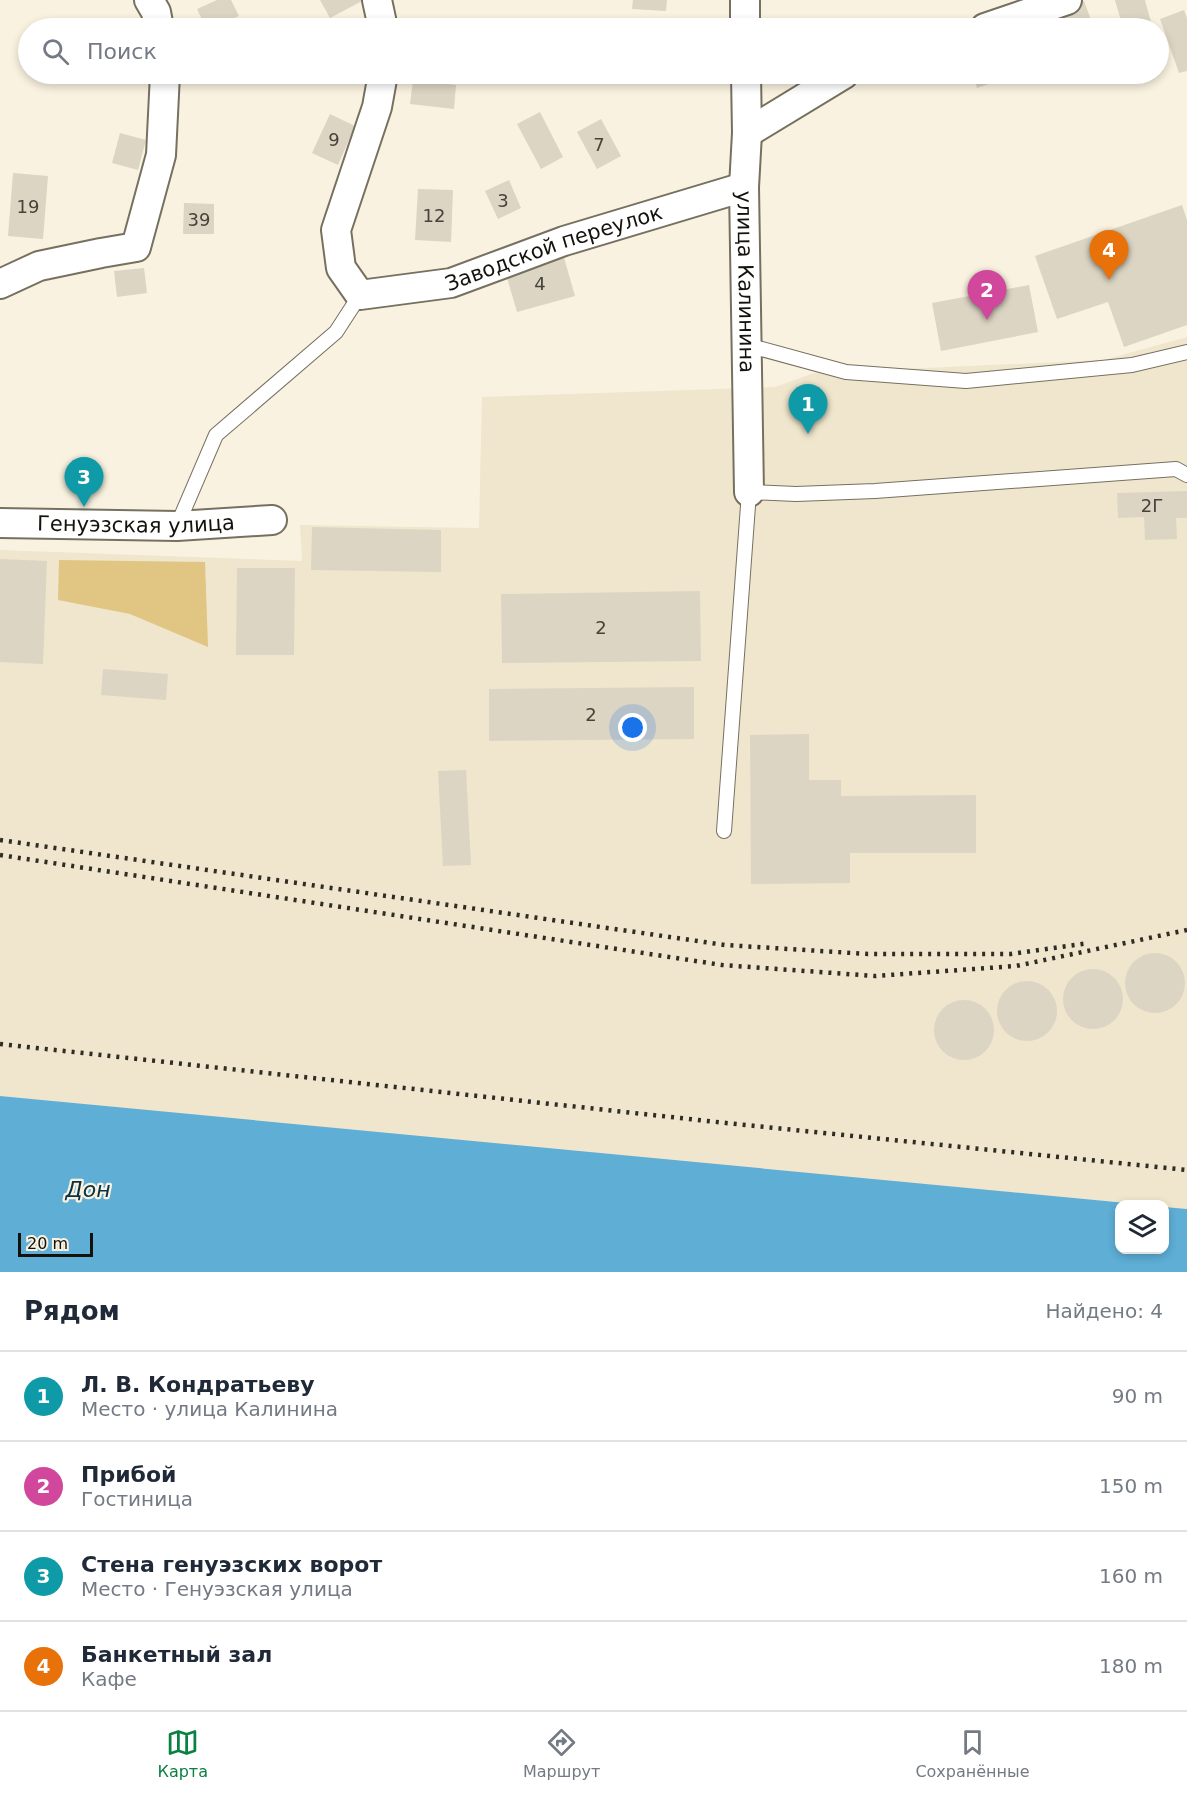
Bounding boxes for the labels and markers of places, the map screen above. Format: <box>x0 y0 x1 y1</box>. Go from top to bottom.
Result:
pin: 4 <box>1090 230 1128 280</box>
pin: 2 <box>968 270 1006 320</box>
pin: 1 <box>788 384 828 434</box>
pin: 3 <box>64 458 104 507</box>

